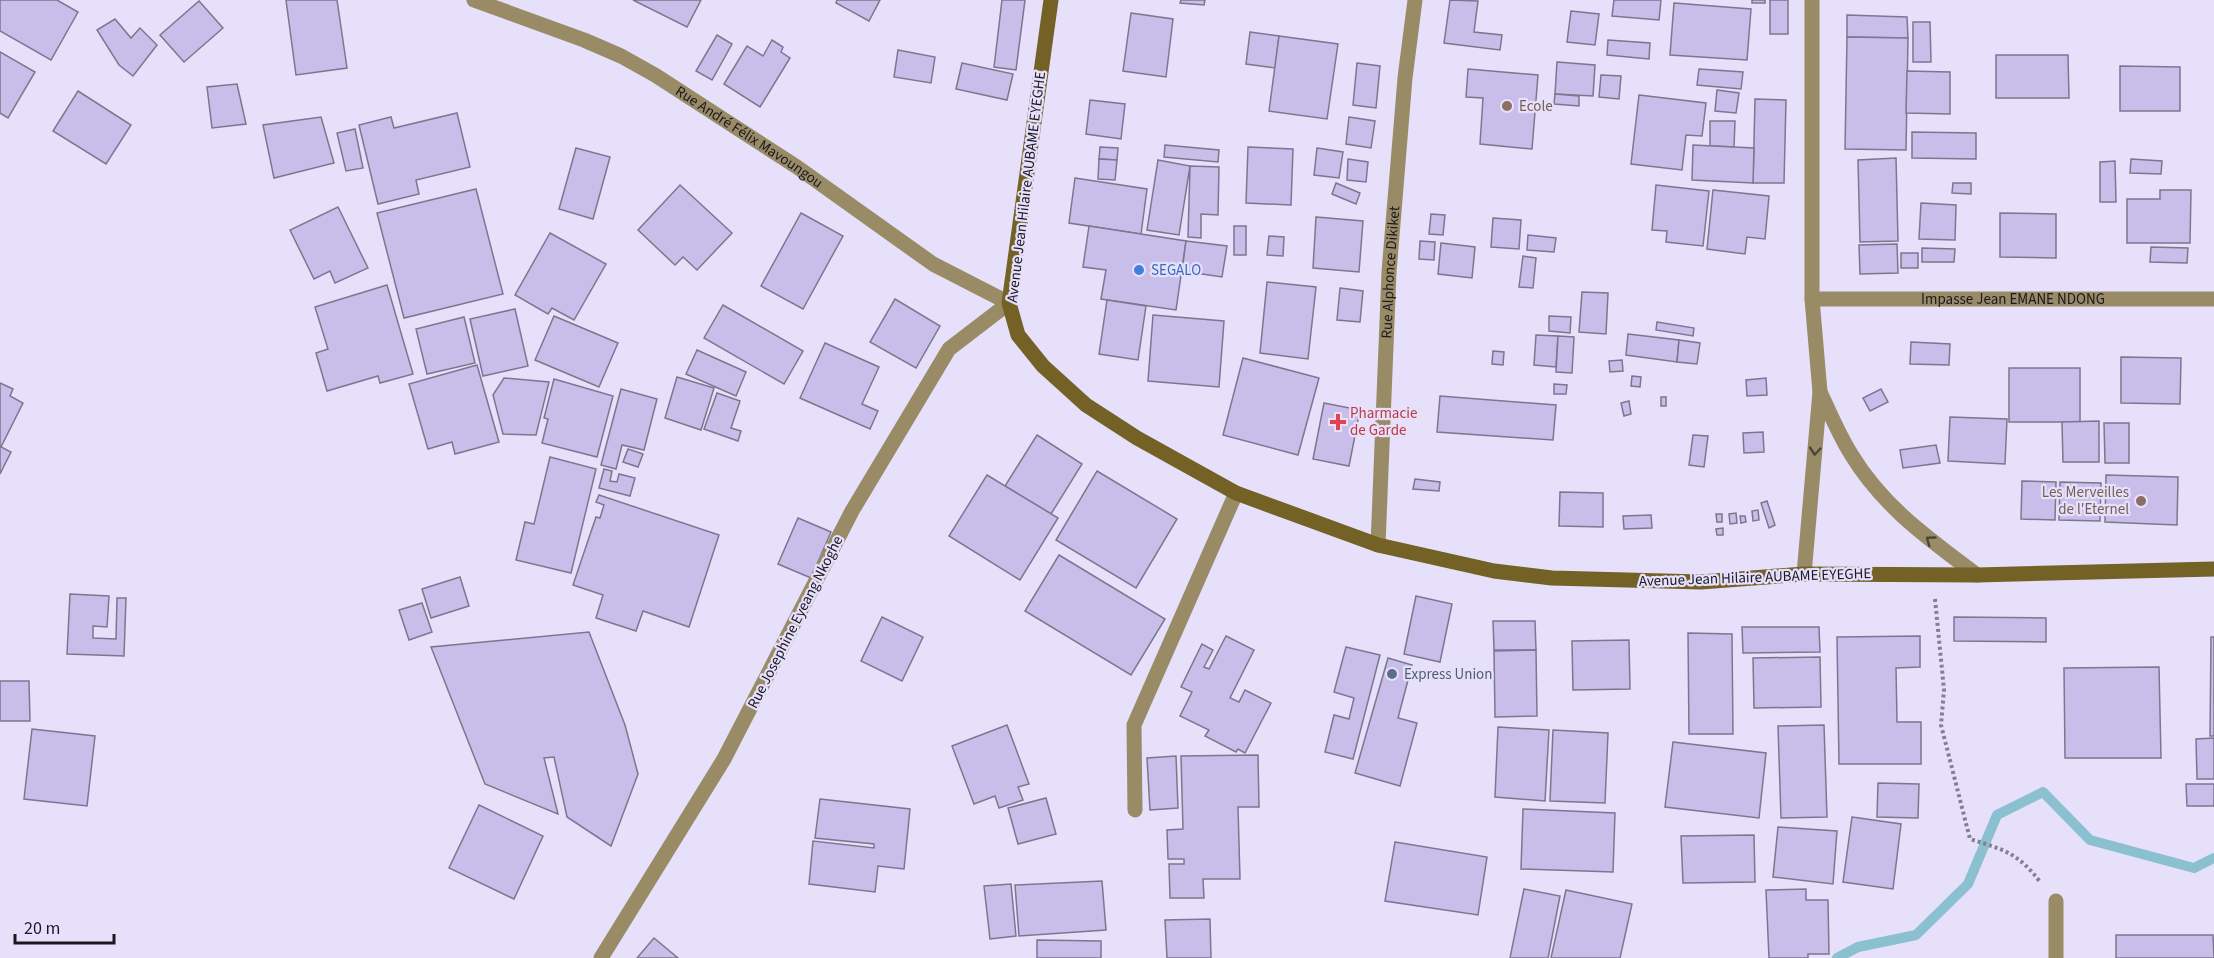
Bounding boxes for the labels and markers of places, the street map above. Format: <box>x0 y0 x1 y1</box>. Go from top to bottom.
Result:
place label: Ecole <box>1519 96 1553 117</box>
marker: Ecole <box>1500 99 1514 113</box>
place label: SEGALO <box>1151 260 1201 281</box>
marker: SEGALO <box>1132 263 1146 277</box>
place label: Pharmacie de Garde <box>1350 403 1417 441</box>
marker: Pharmacie de Garde <box>1331 415 1345 429</box>
place label: Les Merveilles de l'Eternel <box>2042 482 2129 520</box>
marker: Les Merveilles de l'Eternel <box>2134 494 2148 508</box>
place label: Express Union <box>1404 664 1492 685</box>
marker: Express Union <box>1385 667 1399 681</box>

